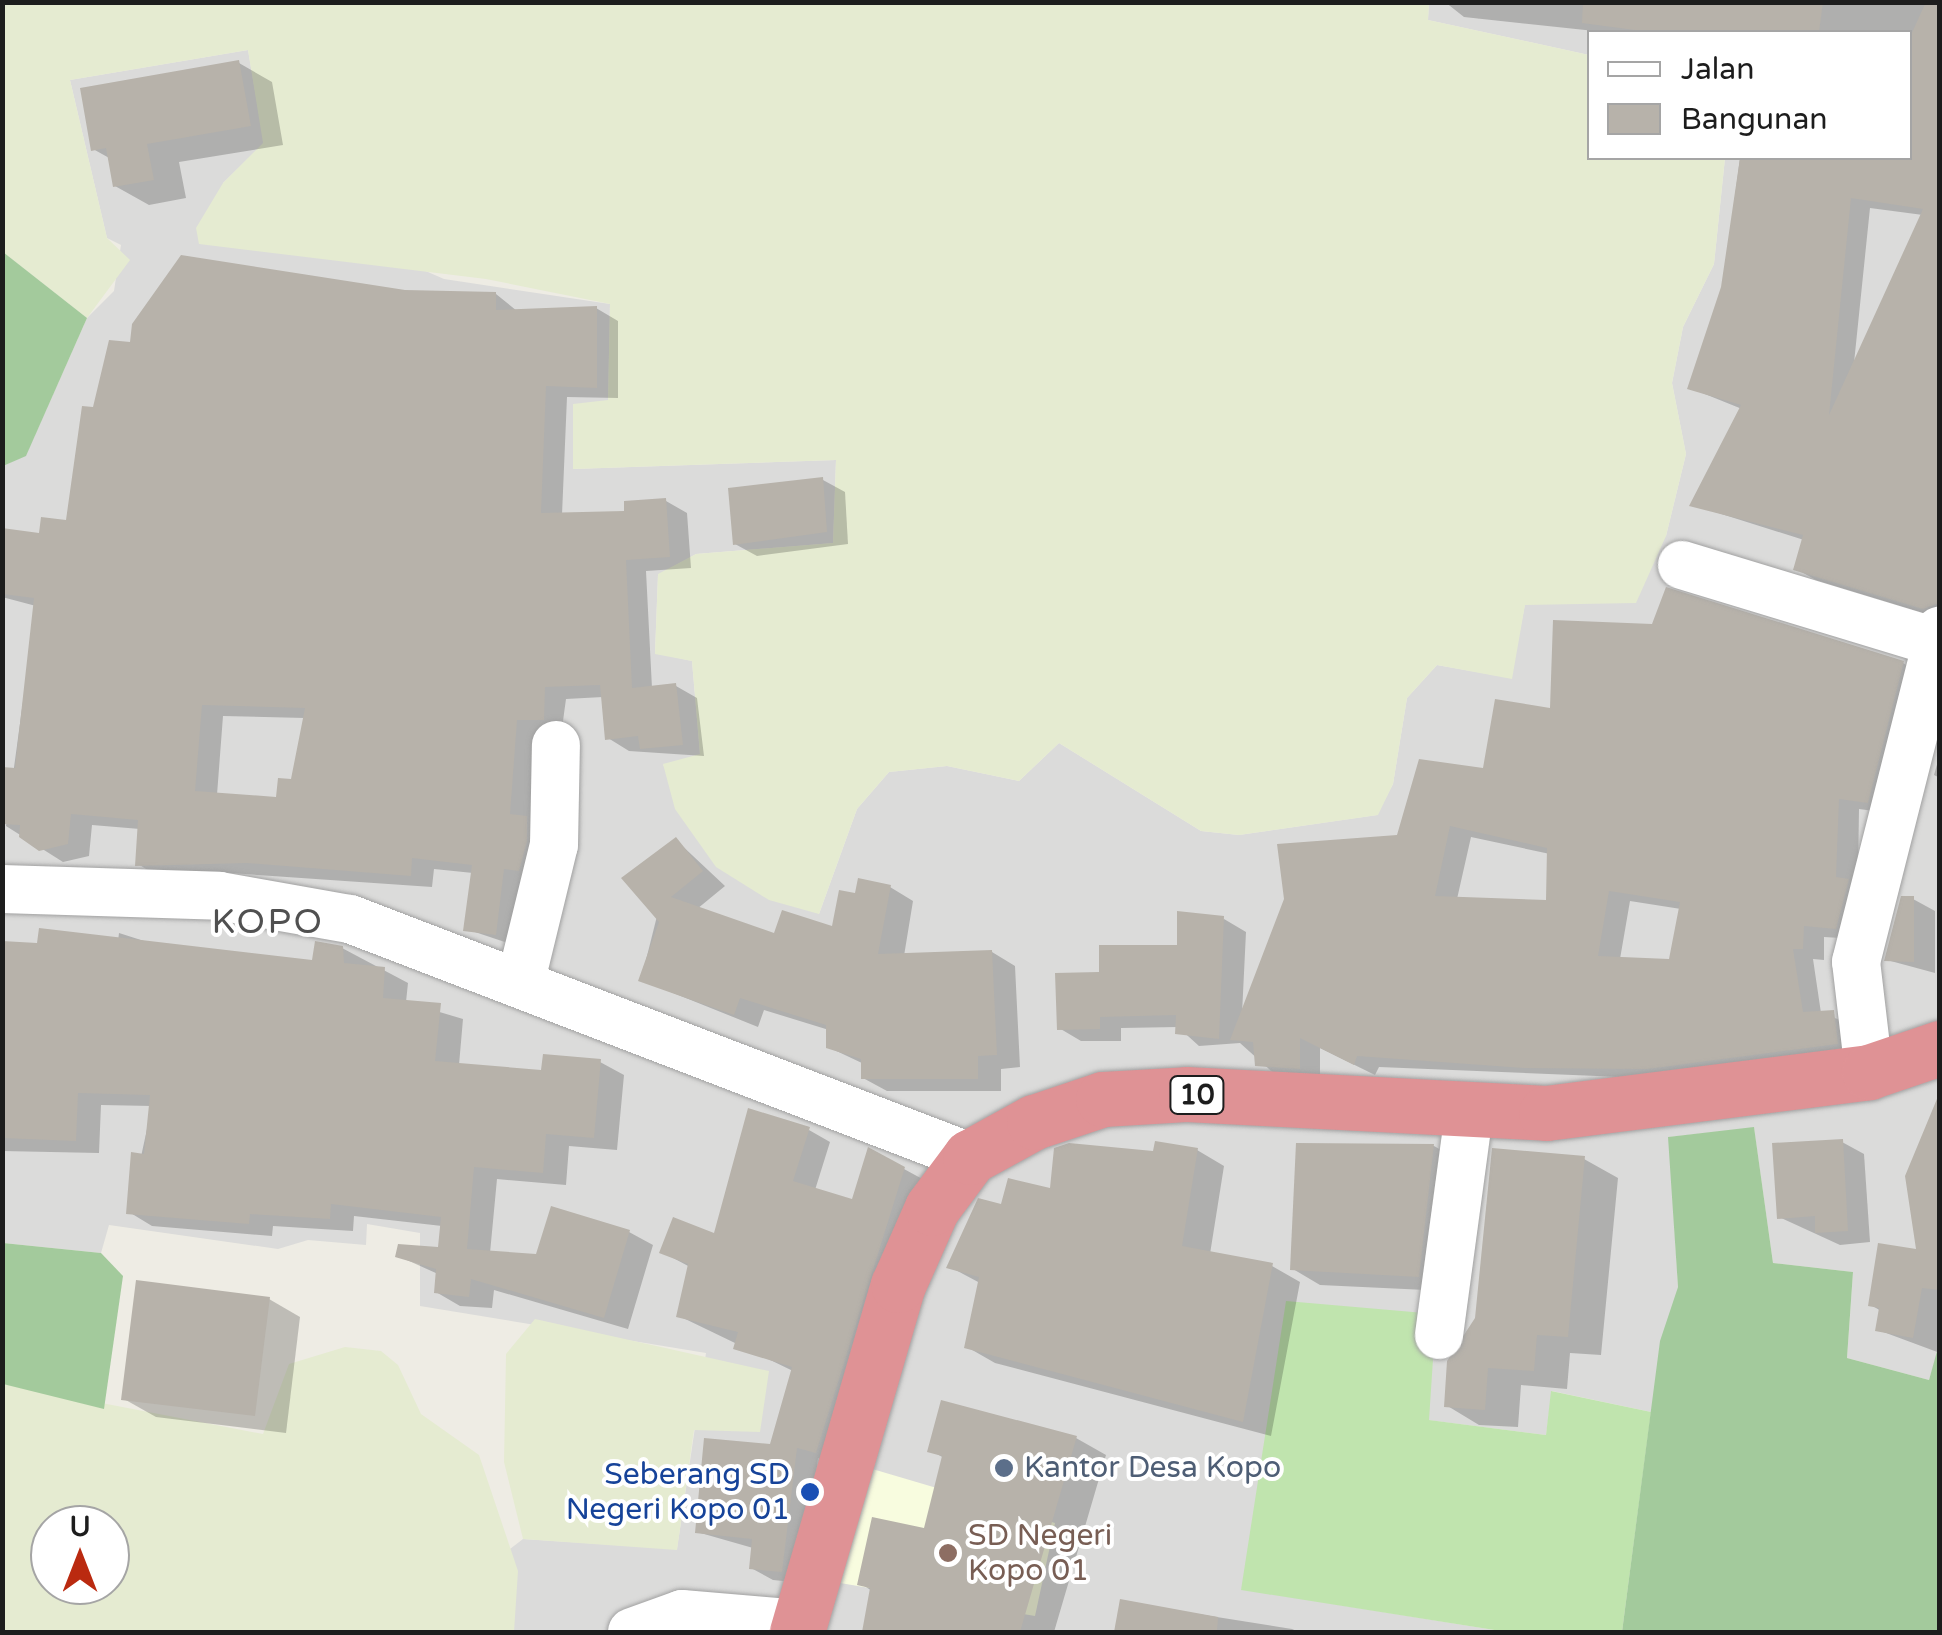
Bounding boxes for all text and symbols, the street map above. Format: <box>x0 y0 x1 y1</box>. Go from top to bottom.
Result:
legend <box>1587 30 1912 160</box>
text: Jalan <box>1681 51 1754 88</box>
text: Bangunan <box>1681 101 1828 138</box>
district label: KOPO <box>212 901 324 943</box>
road number: 10 <box>1167 1072 1227 1118</box>
place label: Kantor Desa Kopo <box>1024 1450 1281 1486</box>
place label: Seberang SD Negeri Kopo 01 <box>566 1457 790 1528</box>
marker: Kantor Desa Kopo <box>993 1457 1015 1479</box>
marker: Seberang SD Negeri Kopo 01 <box>799 1481 821 1503</box>
north arrow <box>30 1505 130 1605</box>
text: U <box>69 1510 91 1544</box>
place label: SD Negeri Kopo 01 <box>968 1518 1112 1588</box>
marker: SD Negeri Kopo 01 <box>937 1542 959 1564</box>

